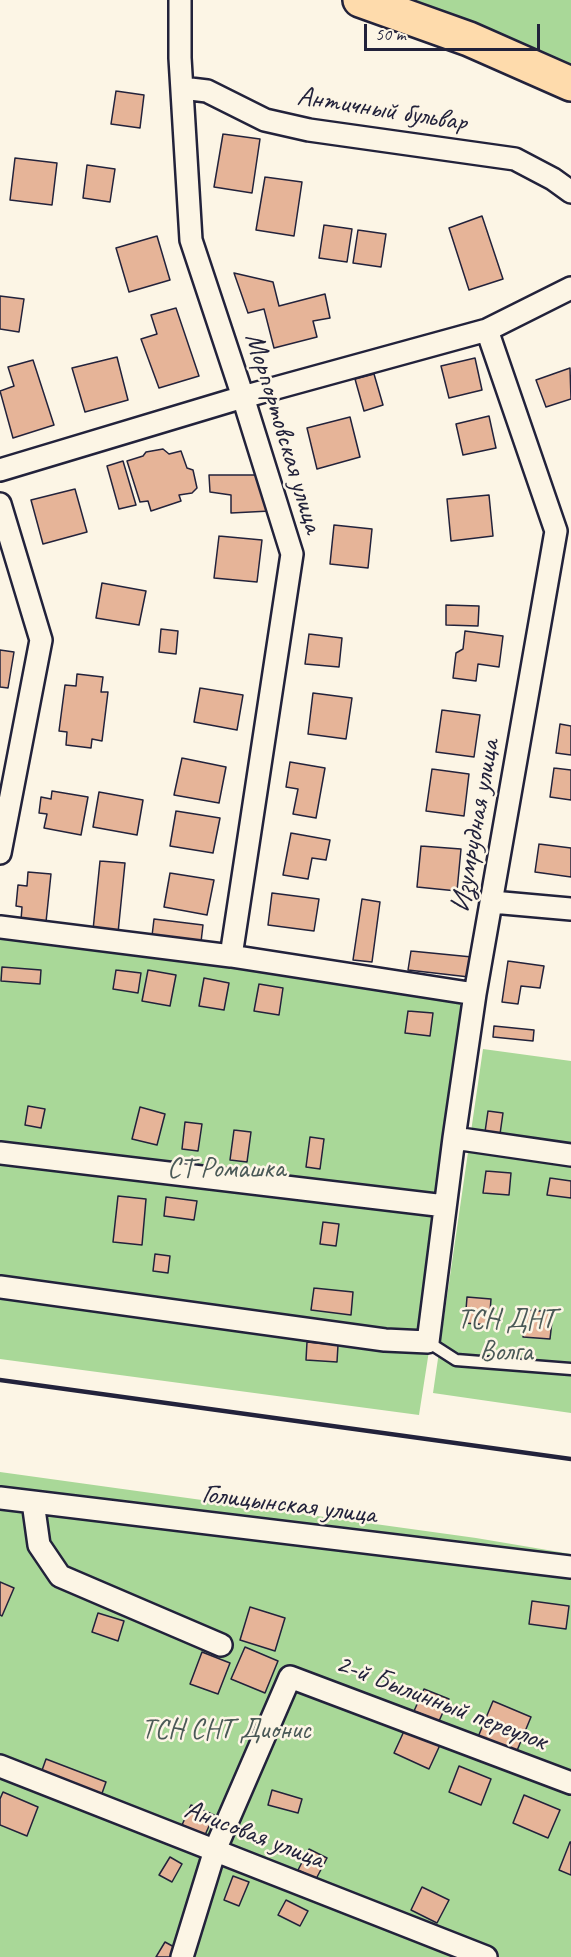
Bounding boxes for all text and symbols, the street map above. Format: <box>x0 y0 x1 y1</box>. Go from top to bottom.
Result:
scale bar <box>367 12 542 50</box>
text: 50 m <box>375 23 406 45</box>
street label: Античный бульвар <box>295 80 469 140</box>
street label: Морпортовская улица <box>237 329 329 537</box>
street label: Изумрудная улица <box>444 737 508 915</box>
park label: СТ Ромашка <box>167 1153 285 1187</box>
park label: ТСН ДНТ Волга <box>457 1304 555 1370</box>
street label: Голицынская улица <box>200 1478 378 1532</box>
street label: 2-й Былинный переулок <box>331 1647 551 1759</box>
park label: ТСН СНТ Дионис <box>141 1714 311 1748</box>
street label: Анисовая улица <box>180 1793 328 1877</box>

